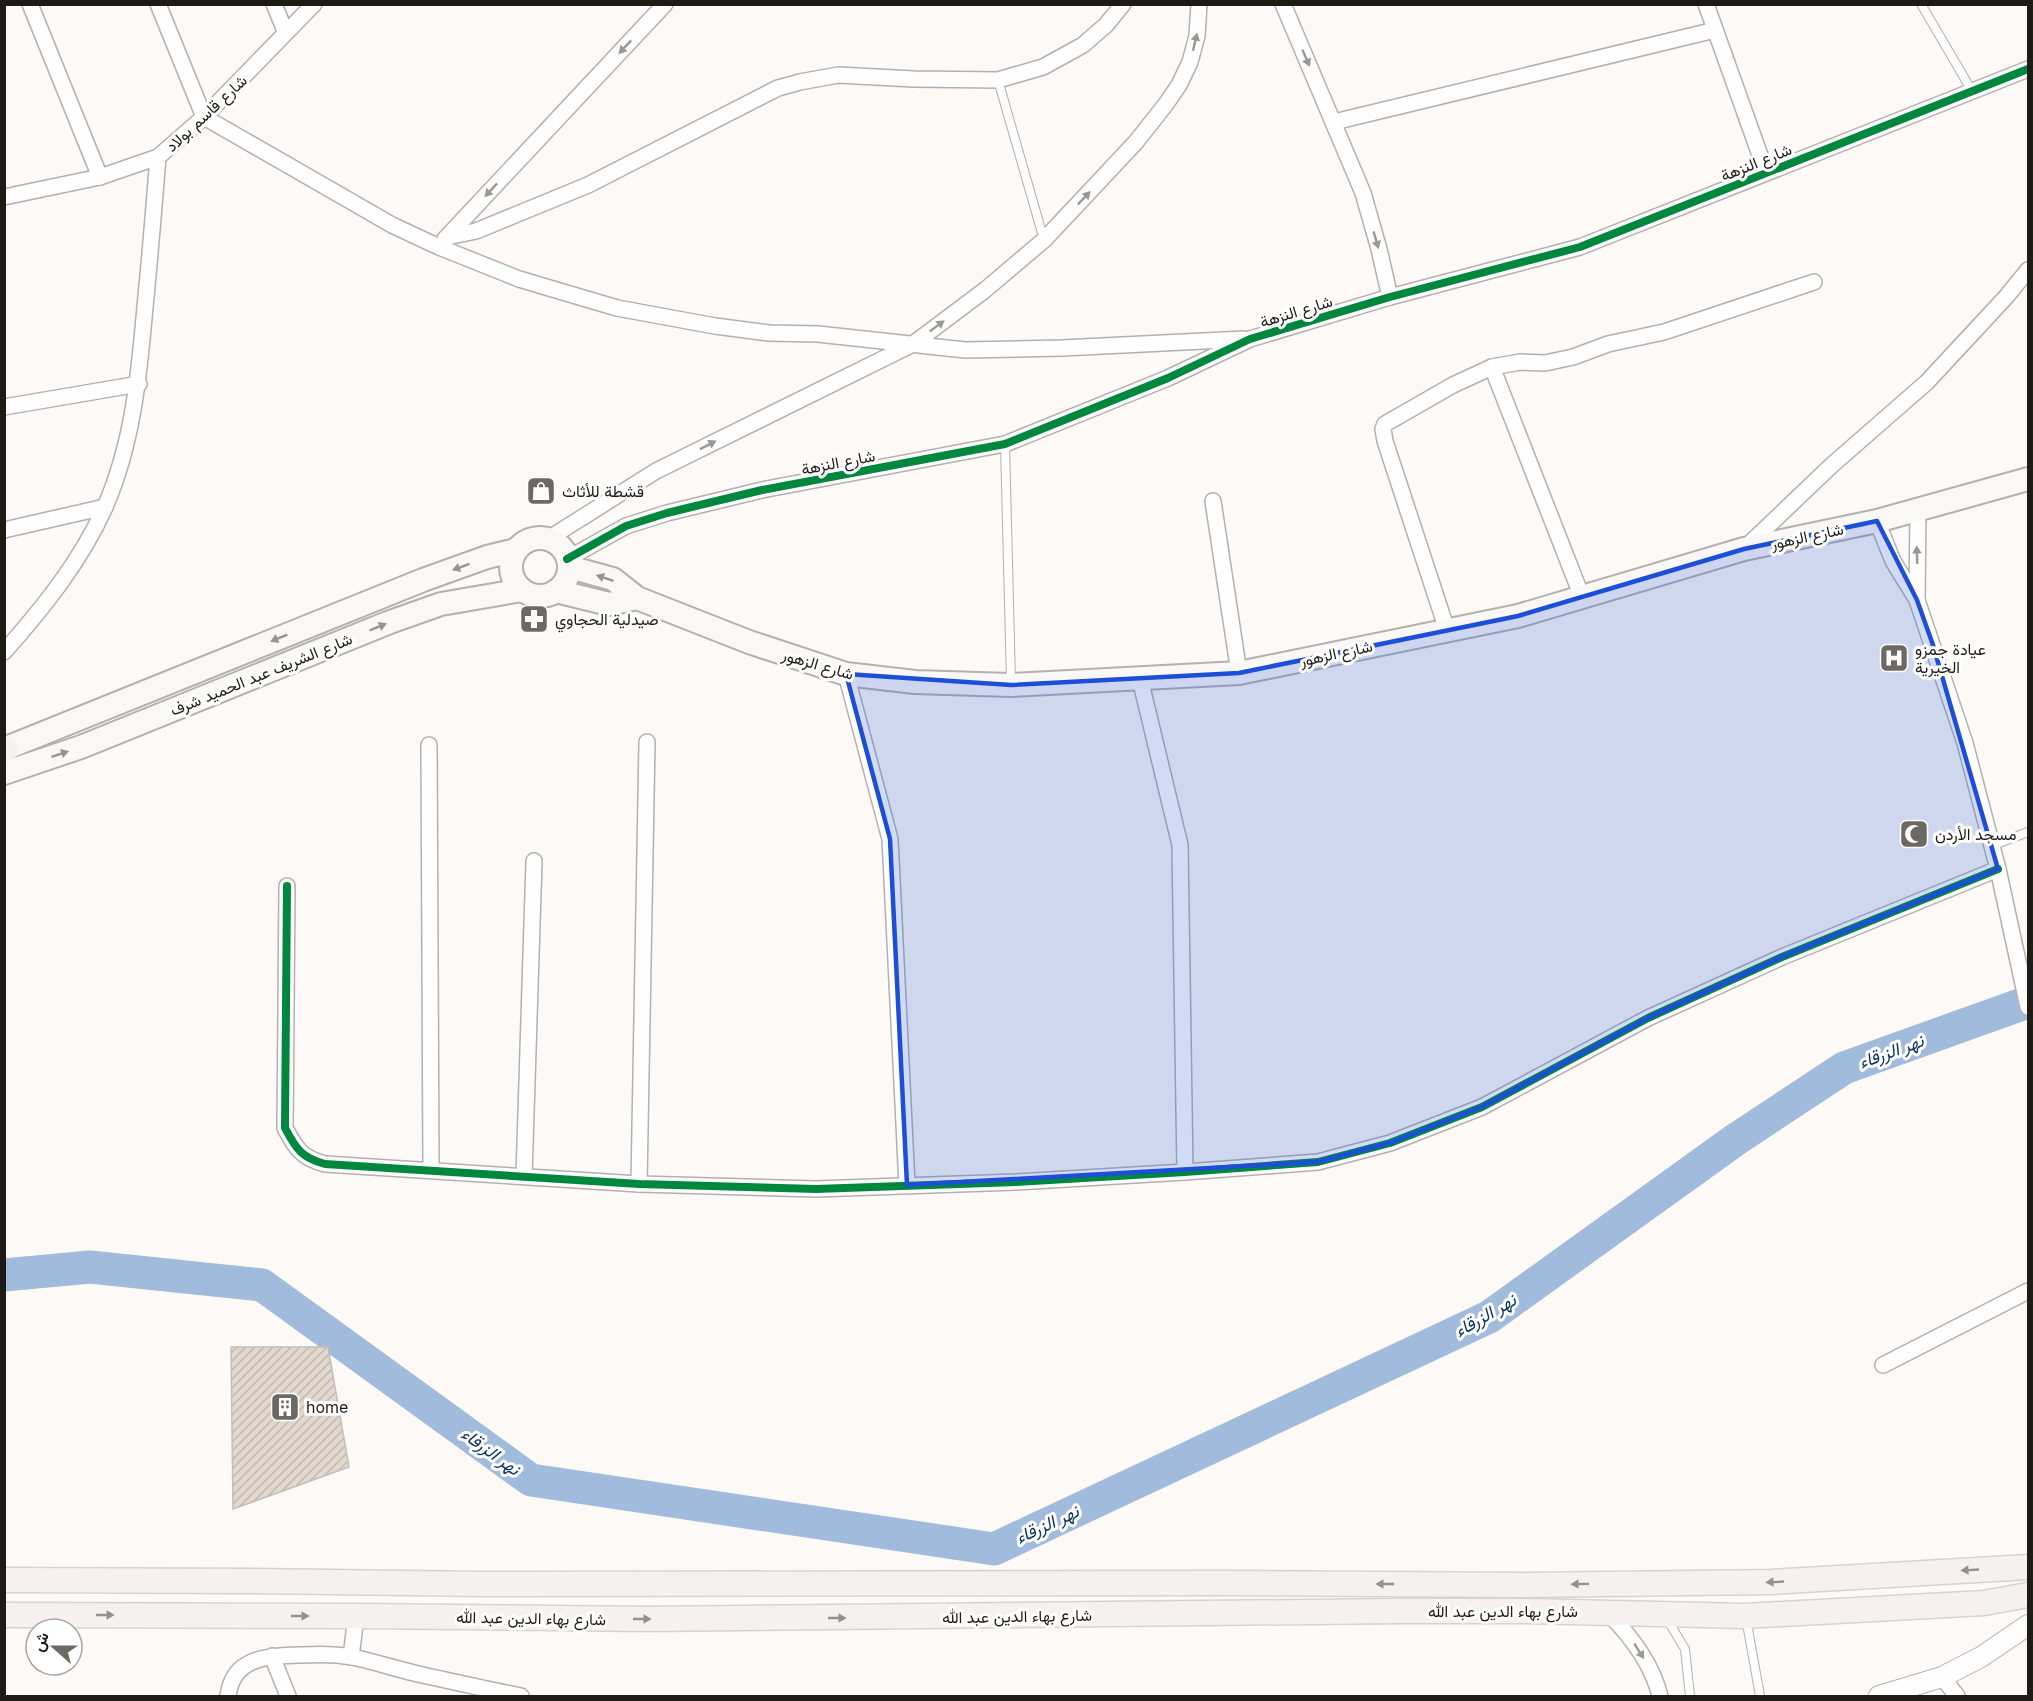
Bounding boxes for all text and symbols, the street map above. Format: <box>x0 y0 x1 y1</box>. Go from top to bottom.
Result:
one-way arrow <box>1191 32 1201 51</box>
one-way arrow <box>618 40 632 55</box>
one-way arrow <box>1301 50 1311 68</box>
street label: شارع قاسم بولاد <box>161 70 252 157</box>
street label: شارع النزهة <box>1718 139 1795 187</box>
one-way arrow <box>485 182 499 196</box>
one-way arrow <box>1076 192 1090 206</box>
one-way arrow <box>1372 231 1381 249</box>
street label: شارع النزهة <box>1257 291 1335 333</box>
one-way arrow <box>928 320 944 332</box>
one-way arrow <box>700 440 717 450</box>
street label: شارع النزهة <box>799 445 877 481</box>
shop icon: قشطة للأثاث <box>525 475 557 507</box>
place label: قشطة للأثاث <box>562 481 644 501</box>
street label: شارع الزهور <box>1768 519 1846 556</box>
one-way arrow <box>1912 545 1921 564</box>
one-way arrow <box>451 562 469 572</box>
one-way arrow <box>596 573 614 582</box>
pharmacy icon: صيدلية الحجاوي <box>518 603 550 635</box>
place label: صيدلية الحجاوي <box>555 609 659 633</box>
one-way arrow <box>369 622 387 632</box>
street label: شارع الشريف عبد الحميد شرف <box>167 628 356 722</box>
one-way arrow <box>270 634 288 643</box>
street label: شارع الزهور <box>1297 636 1375 673</box>
place label: عيادة جمزو الخيرية <box>1915 639 1986 678</box>
hospital icon: عيادة جمزو الخيرية <box>1878 642 1910 674</box>
street label: شارع الزهور <box>778 644 856 686</box>
one-way arrow <box>51 749 69 759</box>
mosque icon: مسجد الأردن <box>1898 818 1930 850</box>
place label: مسجد الأردن <box>1935 824 2016 845</box>
water label: نهر الزرقاء <box>1856 1029 1927 1073</box>
water label: نهر الزرقاء <box>1451 1289 1521 1342</box>
building icon: home <box>269 1391 301 1423</box>
place label: home <box>306 1397 348 1417</box>
water label: نهر الزرقاء <box>457 1423 525 1481</box>
water label: نهر الزرقاء <box>1012 1500 1083 1549</box>
one-way arrow <box>1961 1565 1980 1575</box>
one-way arrow <box>1766 1577 1785 1586</box>
one-way arrow <box>1376 1579 1395 1589</box>
one-way arrow <box>1571 1580 1590 1589</box>
street label: شارع بهاء الدين عبد الله <box>1428 1601 1578 1623</box>
street label: شارع بهاء الدين عبد الله <box>942 1605 1092 1629</box>
street label: شارع بهاء الدين عبد الله <box>456 1607 606 1631</box>
one-way arrow <box>95 1610 114 1620</box>
one-way arrow <box>290 1611 309 1621</box>
one-way arrow <box>827 1613 846 1623</box>
one-way arrow <box>632 1614 651 1624</box>
north arrow <box>24 1617 84 1677</box>
text: ش <box>27 1629 53 1654</box>
one-way arrow <box>1634 1642 1645 1659</box>

